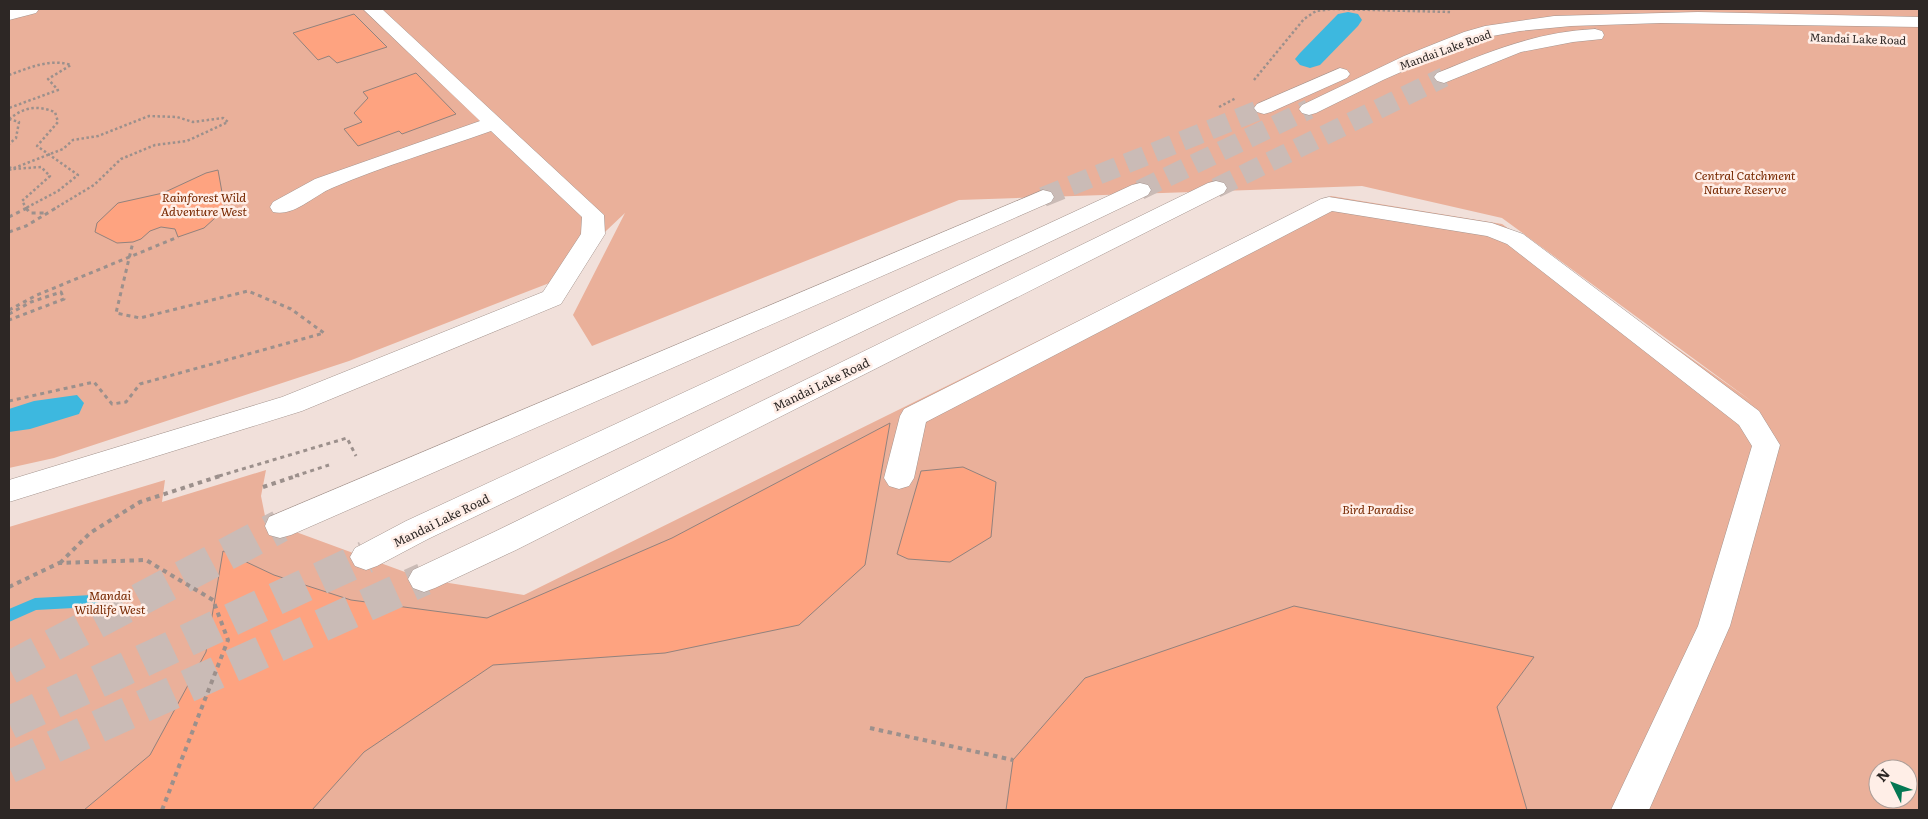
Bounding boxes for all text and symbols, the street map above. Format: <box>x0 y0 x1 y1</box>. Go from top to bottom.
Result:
street label: Mandai Lake Road <box>1397 25 1493 73</box>
street label: Mandai Lake Road <box>1810 28 1907 48</box>
park label: Central Catchment Nature Reserve <box>1694 166 1796 198</box>
park label: Rainforest Wild Adventure West <box>161 188 247 220</box>
street label: Mandai Lake Road <box>770 353 873 415</box>
street label: Mandai Lake Road <box>390 489 493 551</box>
park label: Bird Paradise <box>1342 500 1414 518</box>
park label: Mandai Wildlife West <box>74 586 146 618</box>
north arrow <box>1868 759 1918 809</box>
text: N <box>1871 763 1894 786</box>

